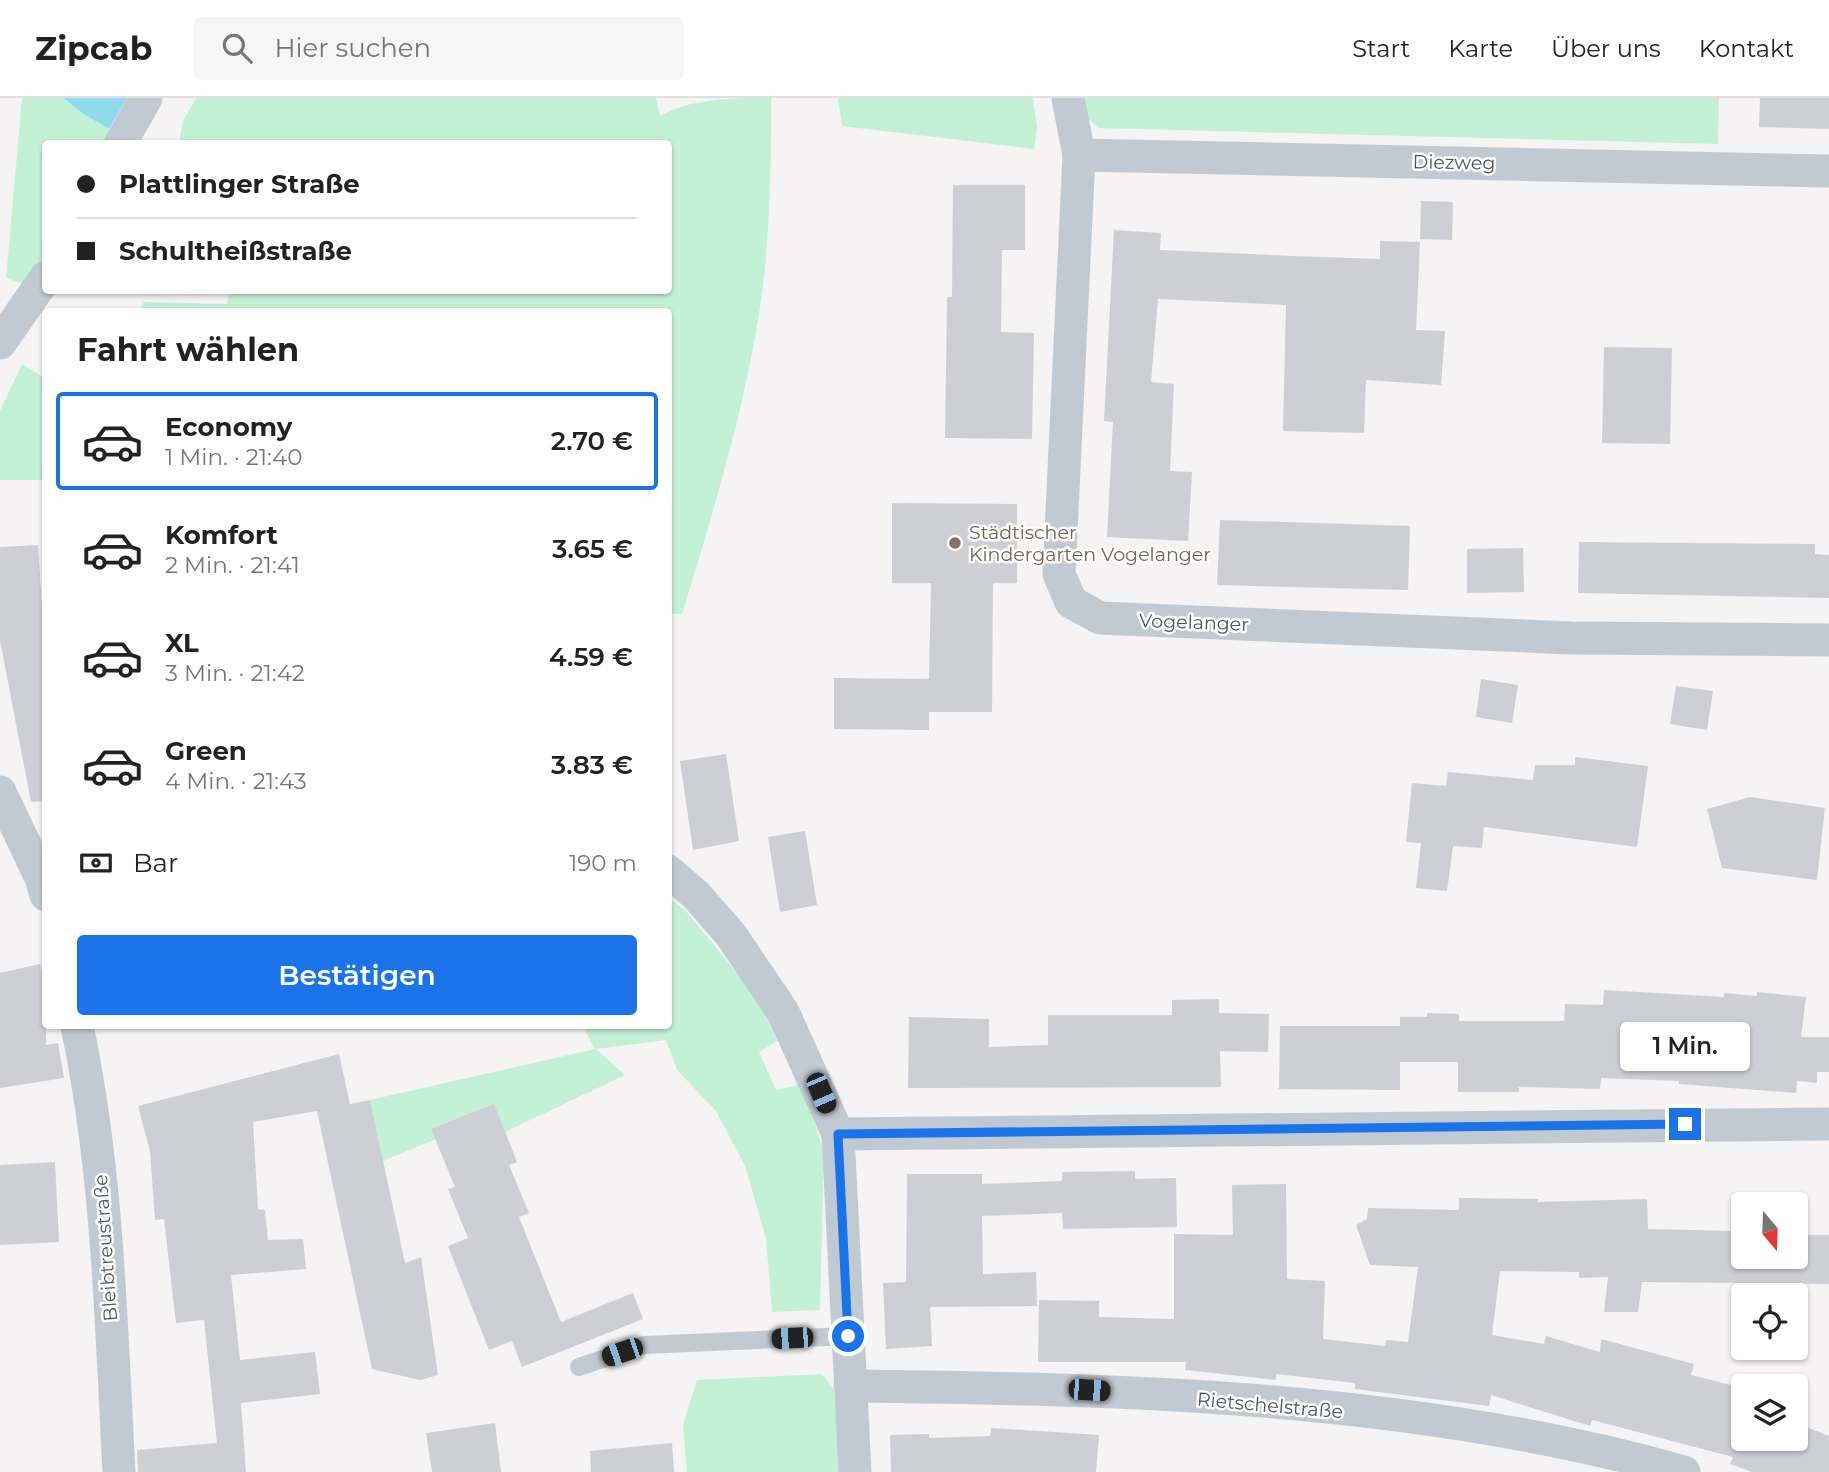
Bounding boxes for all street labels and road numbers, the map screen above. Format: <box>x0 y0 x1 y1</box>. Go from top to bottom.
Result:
street label: Diezweg <box>1412 150 1495 175</box>
street label: Vogelanger <box>1139 609 1249 636</box>
street label: Bleibtreustraße <box>89 1174 122 1322</box>
street label: Rietschelstraße <box>1196 1388 1344 1423</box>

